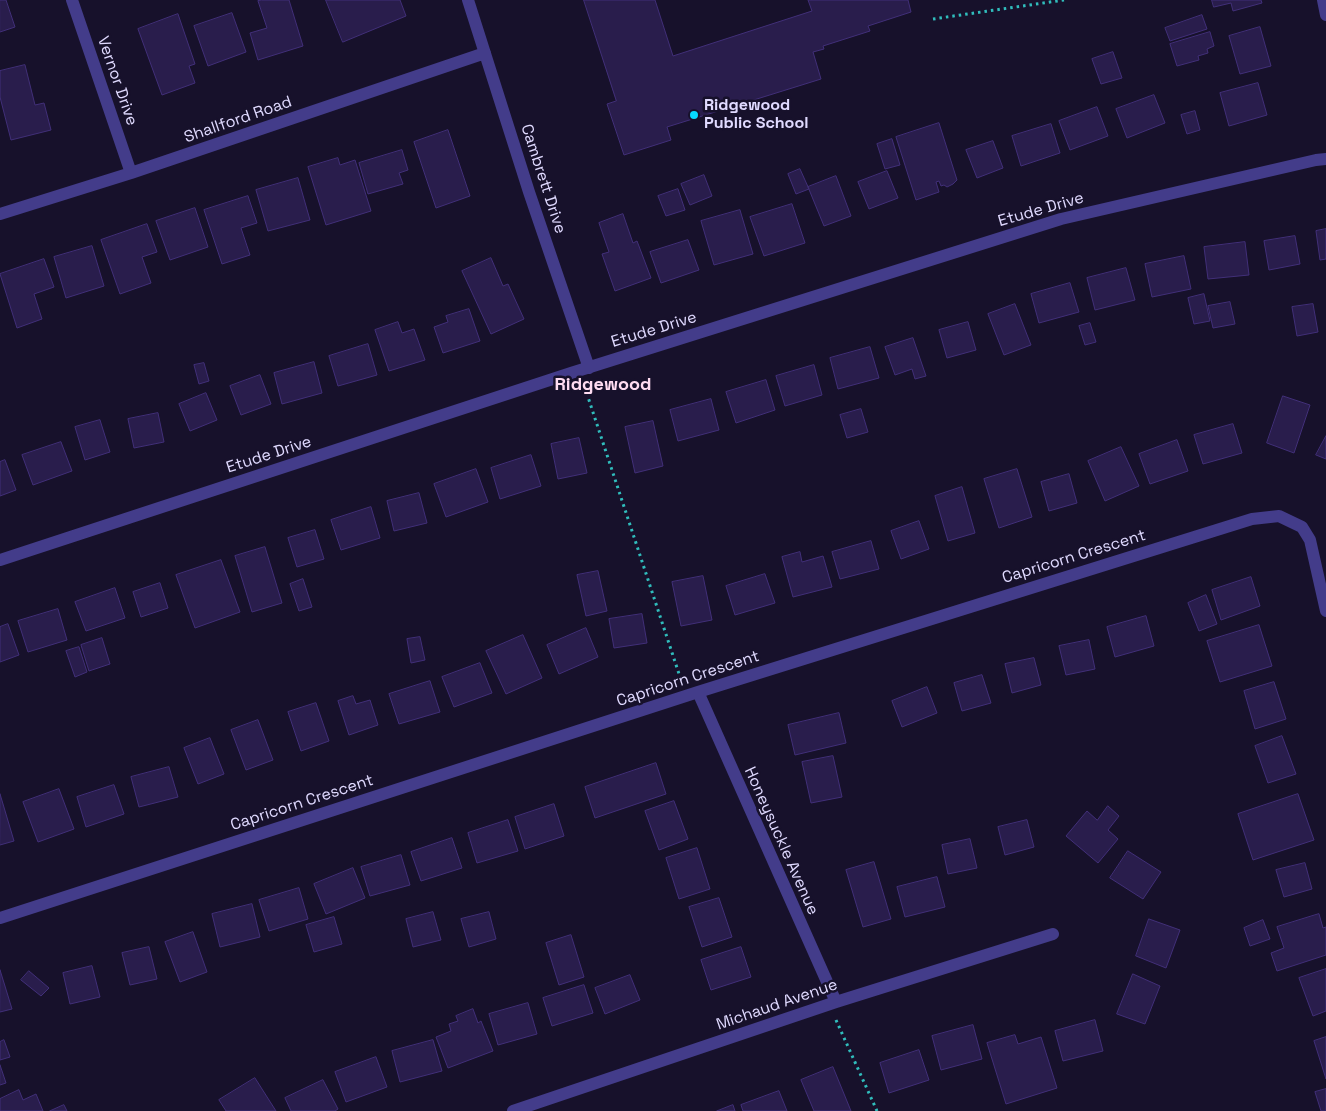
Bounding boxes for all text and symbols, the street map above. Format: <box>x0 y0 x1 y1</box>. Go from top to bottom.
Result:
street label: Vernor Drive <box>93 34 141 128</box>
street label: Shallford Road <box>182 93 294 147</box>
place label: Ridgewood Public School <box>704 96 808 134</box>
marker: Ridgewood Public School <box>688 109 700 121</box>
street label: Cambrett Drive <box>516 122 570 236</box>
street label: Etude Drive <box>996 189 1086 231</box>
street label: Etude Drive <box>609 308 699 352</box>
district label: Ridgewood <box>554 374 652 396</box>
street label: Etude Drive <box>224 432 314 478</box>
street label: Capricorn Crescent <box>1000 526 1148 588</box>
street label: Capricorn Crescent <box>614 647 762 711</box>
street label: Honeysuckle Avenue <box>740 764 822 918</box>
street label: Capricorn Crescent <box>228 771 376 835</box>
street label: Michaud Avenue <box>714 975 840 1035</box>

